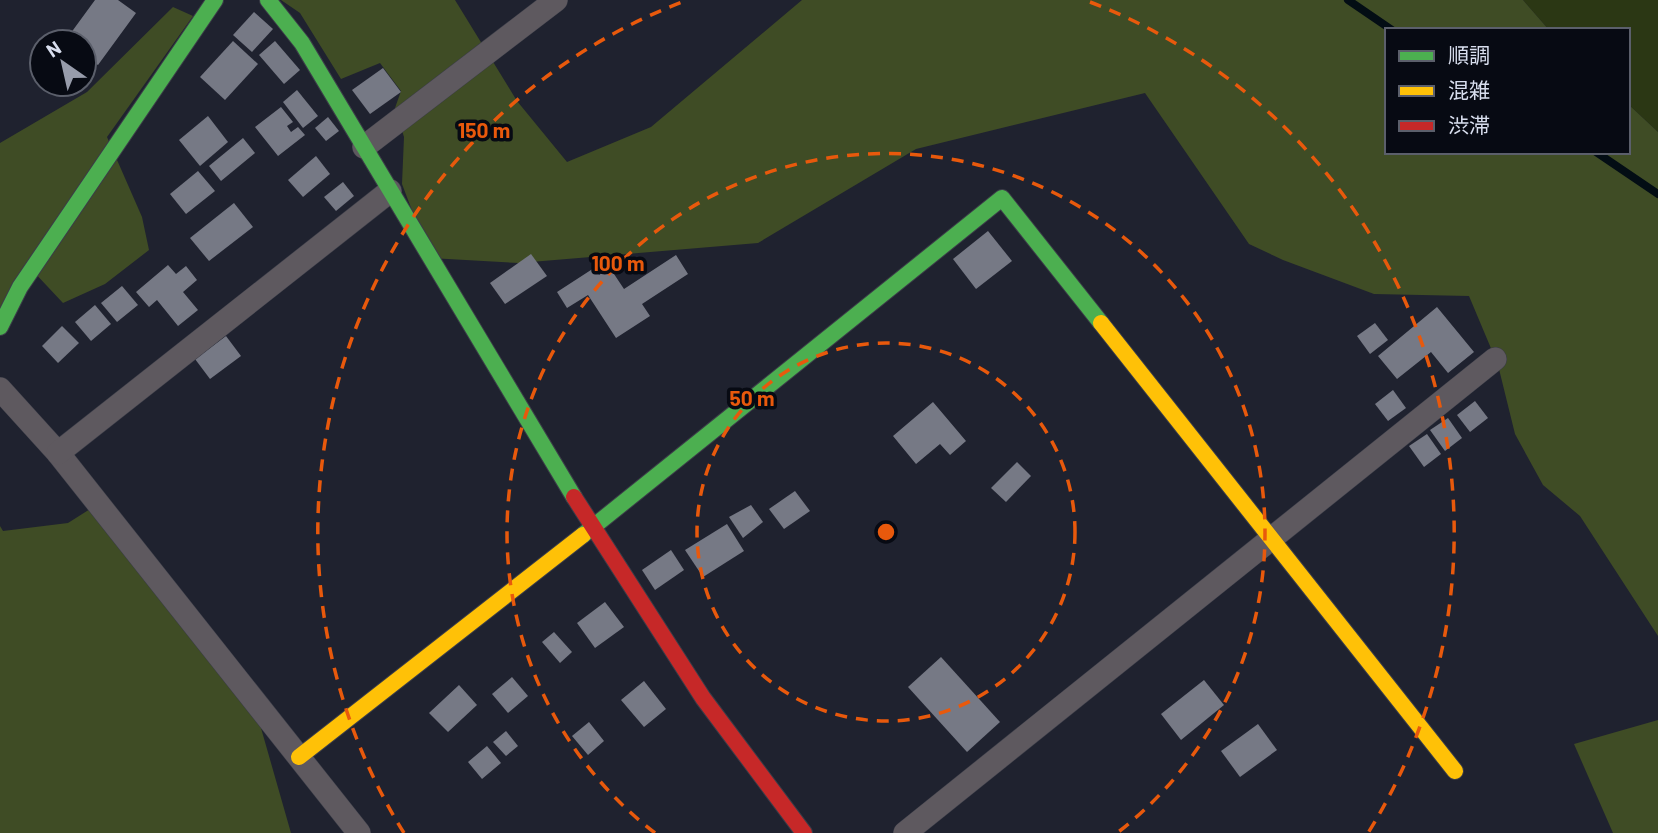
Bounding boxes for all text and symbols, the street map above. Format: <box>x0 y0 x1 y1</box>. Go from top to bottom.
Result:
north arrow <box>28 28 98 98</box>
legend <box>1385 28 1630 154</box>
text: N <box>42 35 65 62</box>
text: 順調 <box>1448 42 1490 67</box>
text: 混雑 <box>1448 77 1490 102</box>
text: 渋滞 <box>1448 112 1490 137</box>
text: 150 m <box>458 117 510 142</box>
text: 100 m <box>591 250 645 275</box>
text: 50 m <box>729 385 775 410</box>
centre of rings <box>874 520 898 544</box>

